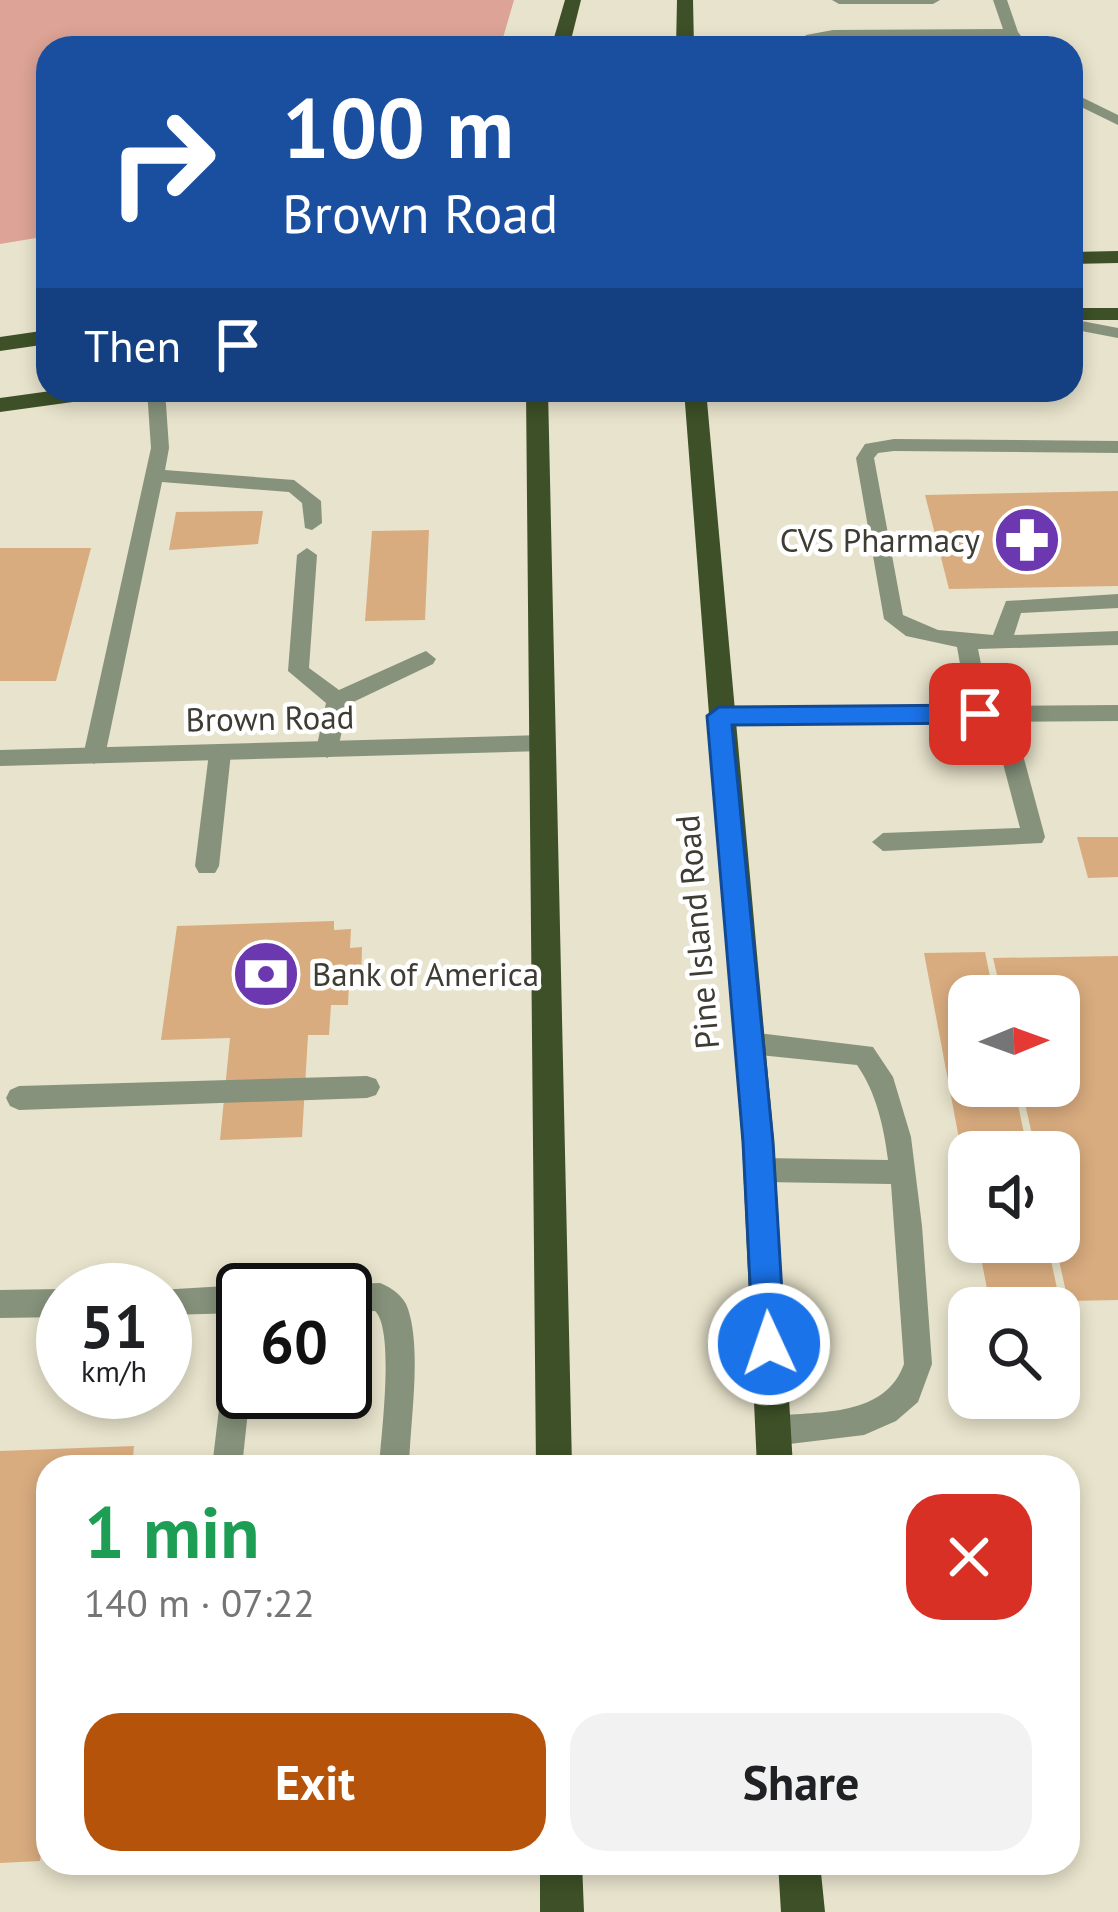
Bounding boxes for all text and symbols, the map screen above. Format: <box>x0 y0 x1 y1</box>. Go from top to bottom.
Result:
text: 100 m <box>282 72 514 181</box>
icon: right <box>84 84 240 240</box>
text: Brown Road <box>282 178 558 248</box>
icon: arrive <box>205 312 271 378</box>
text: Then <box>84 316 181 374</box>
pharmacy icon: CVS Pharmacy <box>992 505 1062 575</box>
place label: CVS Pharmacy <box>780 518 981 561</box>
pin <box>929 663 1031 765</box>
icon: arrive <box>947 681 1013 747</box>
street label: Brown Road <box>185 695 355 740</box>
street label: Pine Island Road <box>665 813 728 1051</box>
bank icon: Bank of America <box>231 939 301 1009</box>
place label: Bank of America <box>312 952 539 995</box>
north arrow <box>948 975 1080 1107</box>
map controls <box>948 975 1080 1419</box>
button: sound <box>948 1131 1080 1263</box>
speed limit sign: 60 <box>216 1263 372 1419</box>
position arrow <box>706 1281 832 1407</box>
text: 51 <box>80 1287 148 1365</box>
button: search <box>948 1287 1080 1419</box>
text: km/h <box>81 1351 147 1390</box>
text: 1 min <box>84 1485 260 1578</box>
button: close <box>906 1494 1032 1620</box>
text: 140 m · 07:22 <box>84 1577 315 1628</box>
button: Exit <box>84 1713 546 1851</box>
button: Share <box>570 1713 1032 1851</box>

